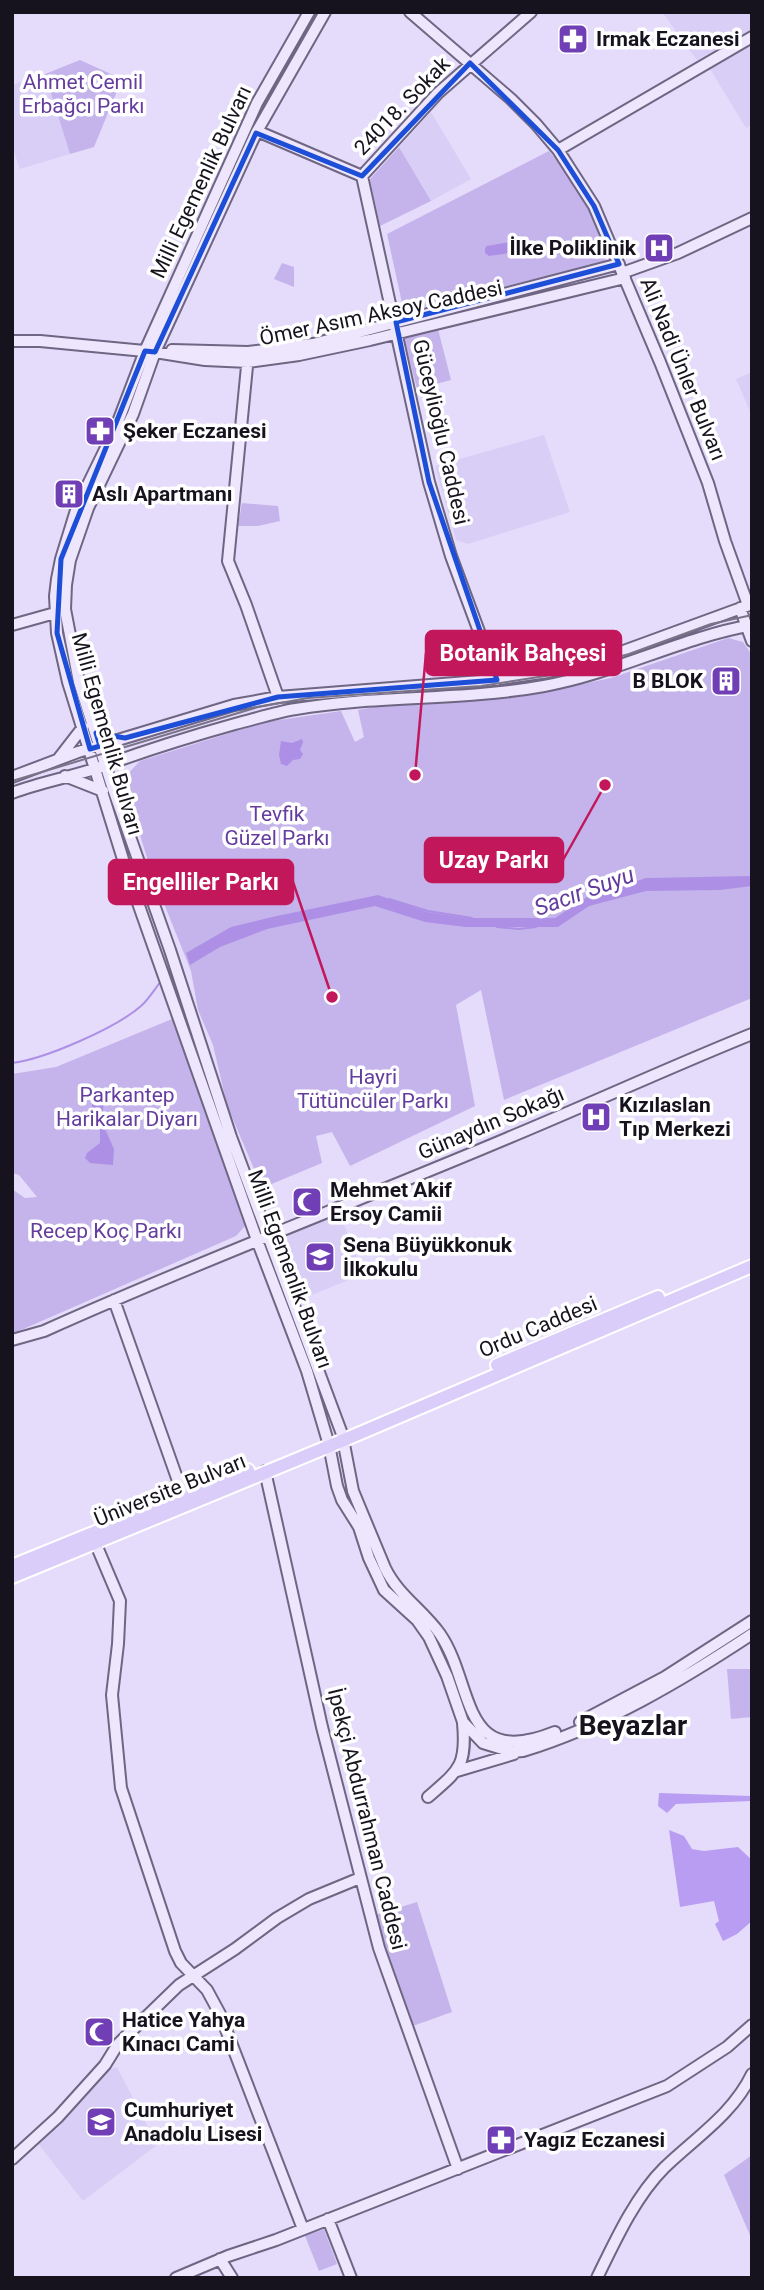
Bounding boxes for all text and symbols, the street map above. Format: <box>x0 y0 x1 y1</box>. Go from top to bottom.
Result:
pharmacy icon: Irmak Eczanesi <box>556 22 590 56</box>
place label: Irmak Eczanesi <box>596 27 740 51</box>
street label: 24018. Sokak <box>349 52 455 160</box>
park label: Ahmet Cemil Erbağcı Parkı <box>22 70 144 118</box>
street label: Milli Egemenlik Bulvarı <box>146 82 256 282</box>
hospital icon: İlke Poliklinik <box>642 231 676 265</box>
place label: İlke Poliklinik <box>509 236 637 260</box>
street label: Ali Nadi Ünler Bulvarı <box>635 274 731 464</box>
street label: Ömer Asım Aksoy Caddesi <box>257 276 505 350</box>
street label: Güceylioğlu Caddesi <box>408 337 474 527</box>
pharmacy icon: Şeker Eczanesi <box>83 414 117 448</box>
place label: Şeker Eczanesi <box>123 419 266 443</box>
building icon: Aslı Apartmanı <box>52 477 86 511</box>
place label: Aslı Apartmanı <box>92 482 232 506</box>
street label: Milli Egemenlik Bulvarı <box>67 630 147 838</box>
callout: Botanik Bahçesi <box>426 631 621 675</box>
text: Botanik Bahçesi <box>440 640 606 667</box>
building icon: B BLOK <box>709 664 743 698</box>
place label: B BLOK <box>632 669 704 693</box>
park label: Tevfik Güzel Parkı <box>224 802 330 850</box>
callout: Uzay Parkı <box>425 838 563 882</box>
text: Uzay Parkı <box>439 847 549 874</box>
callout: Engelliler Parkı <box>109 860 293 904</box>
water label: Sacır Suyu <box>531 861 638 922</box>
text: Engelliler Parkı <box>123 869 279 896</box>
park label: Hayri Tütüncüler Parkı <box>297 1065 449 1113</box>
street label: Günaydın Sokağı <box>415 1081 567 1165</box>
park label: Parkantep Harikalar Diyarı <box>56 1083 198 1131</box>
place label: Kızılaslan Tıp Merkezi <box>619 1093 731 1141</box>
hospital icon: Kızılaslan Tıp Merkezi <box>579 1100 613 1134</box>
street label: Milli Egemenlik Bulvarı <box>243 1167 337 1371</box>
place label: Mehmet Akif Ersoy Camii <box>330 1178 452 1226</box>
mosque icon: Mehmet Akif Ersoy Camii <box>290 1185 324 1219</box>
park label: Recep Koç Parkı <box>30 1219 182 1243</box>
place label: Sena Büyükkonuk İlkokulu <box>343 1233 513 1281</box>
school or university icon: Sena Büyükkonuk İlkokulu <box>303 1240 337 1274</box>
street label: Ordu Caddesi <box>475 1291 601 1363</box>
street label: Üniversite Bulvarı <box>91 1449 249 1531</box>
street label: İpekçi Abdurrahman Caddesi <box>323 1686 411 1952</box>
district label: Beyazlar <box>579 1709 687 1742</box>
place label: Hatice Yahya Kınacı Cami <box>122 2008 245 2056</box>
mosque icon: Hatice Yahya Kınacı Cami <box>82 2015 116 2049</box>
place label: Cumhuriyet Anadolu Lisesi <box>124 2098 262 2146</box>
school or university icon: Cumhuriyet Anadolu Lisesi <box>84 2105 118 2139</box>
pharmacy icon: Yagız Eczanesi <box>484 2123 518 2157</box>
place label: Yagız Eczanesi <box>524 2128 665 2152</box>

